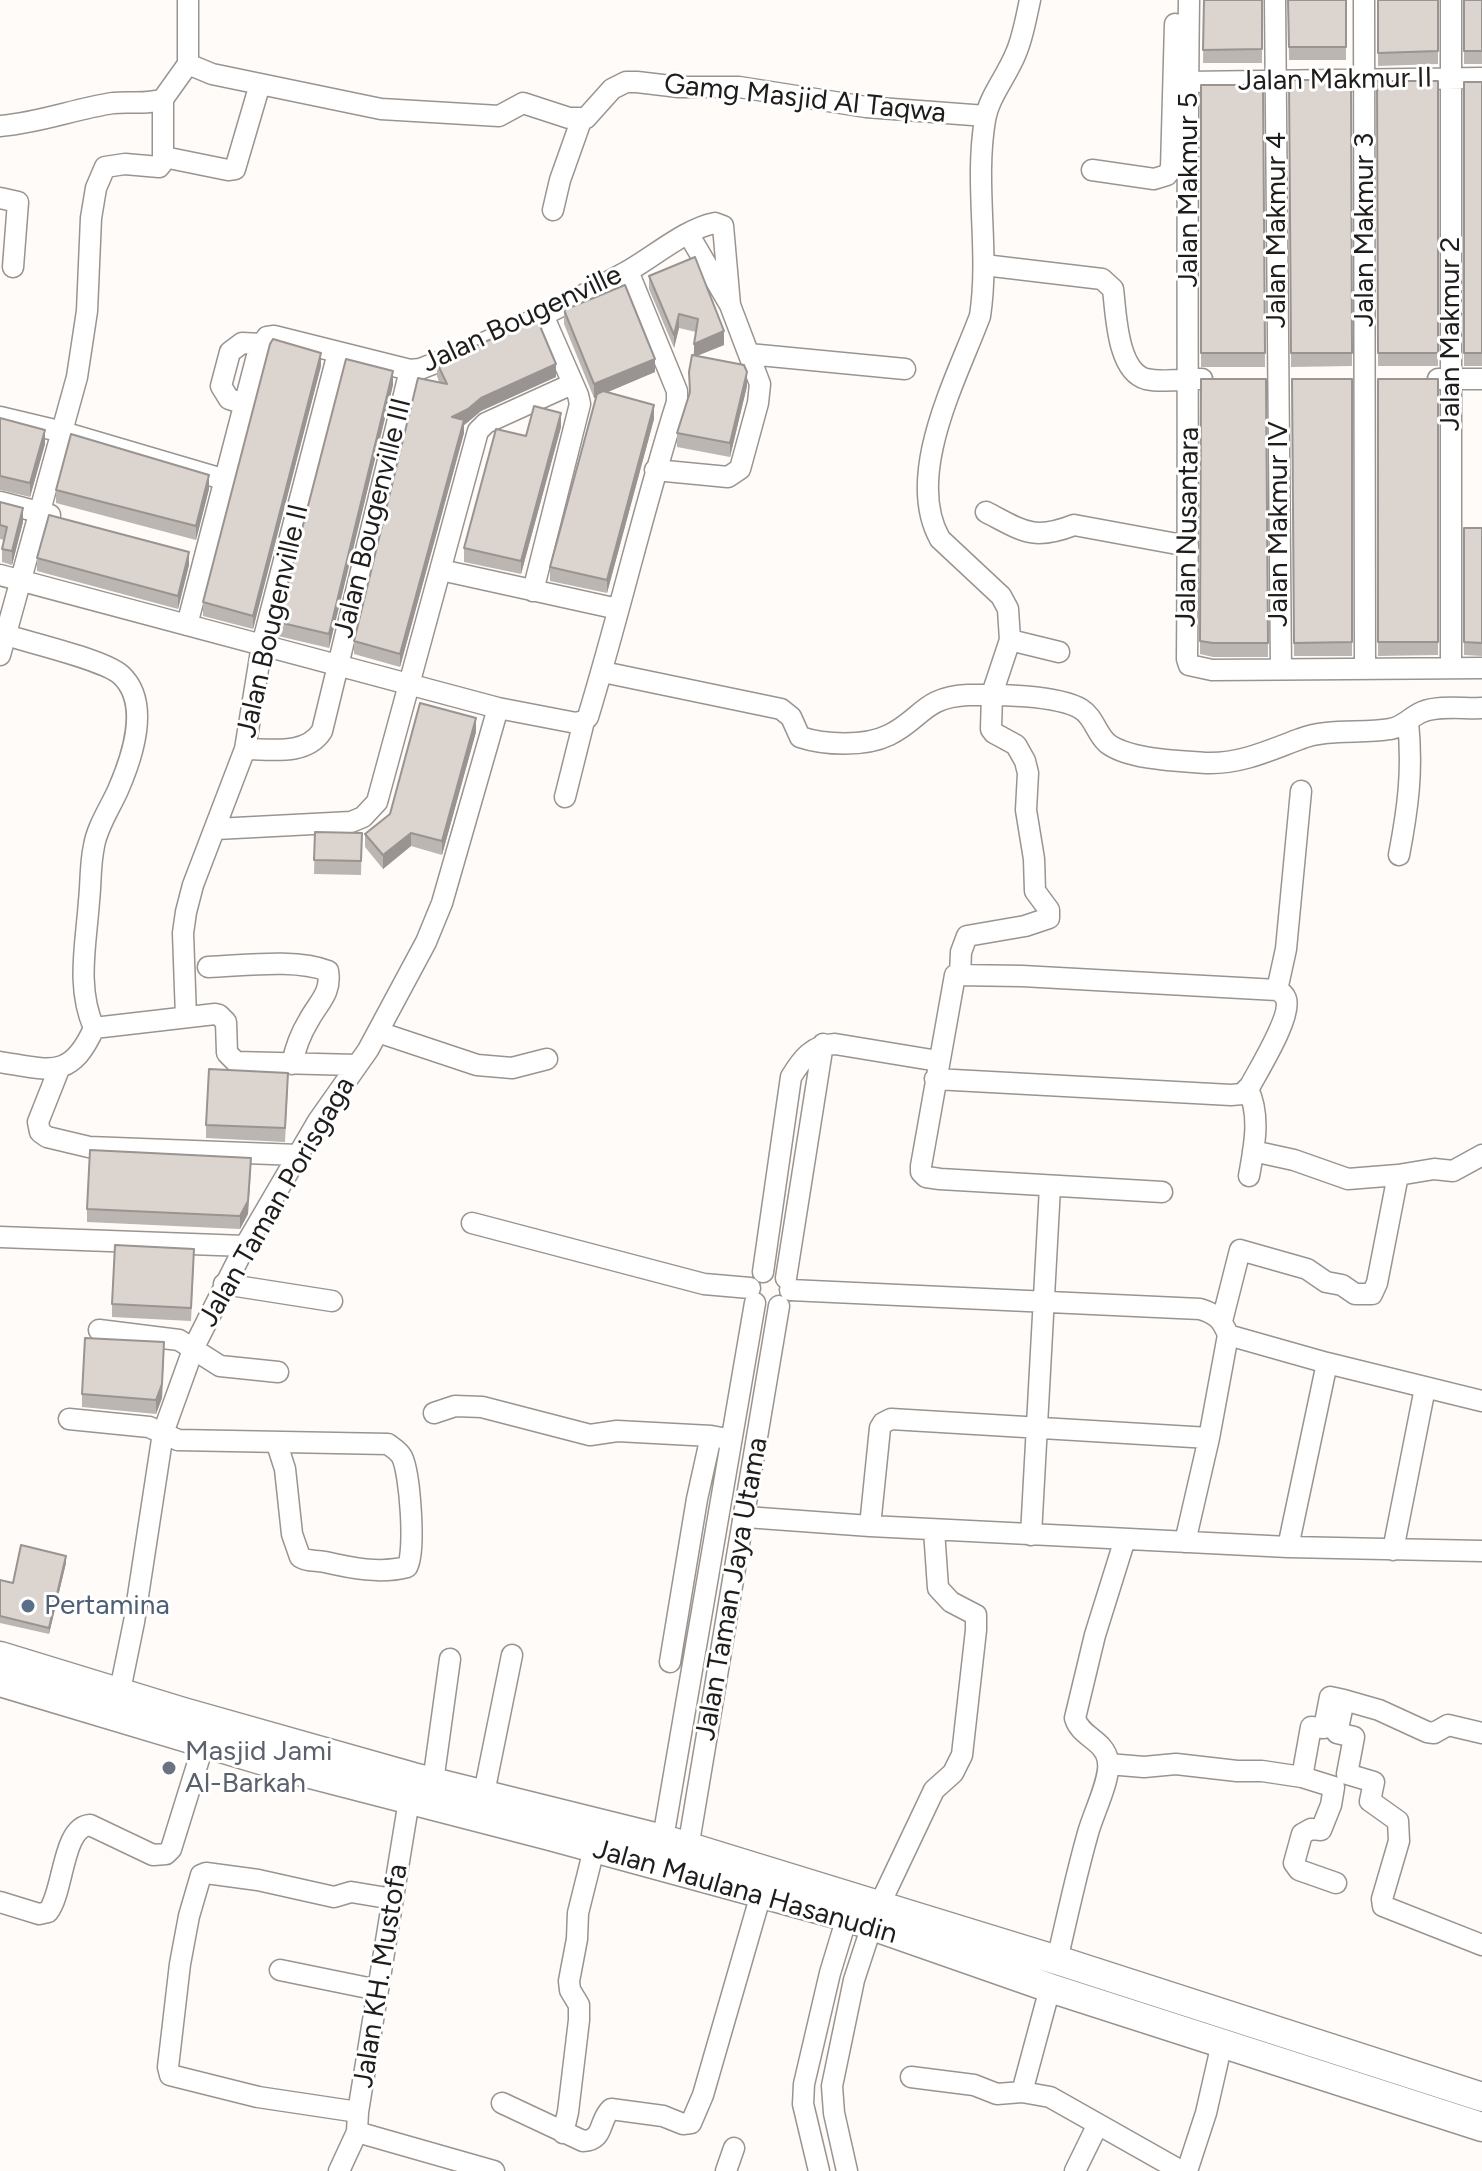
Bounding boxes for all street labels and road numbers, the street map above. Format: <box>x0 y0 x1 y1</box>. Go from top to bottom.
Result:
street label: Jalan Makmur II <box>1238 62 1432 98</box>
street label: Gamg Masjid Al Taqwa <box>662 67 948 131</box>
street label: Jalan Makmur 5 <box>1172 92 1206 288</box>
street label: Jalan Makmur 4 <box>1260 132 1294 328</box>
street label: Jalan Makmur 3 <box>1348 133 1382 327</box>
street label: Jalan Makmur 2 <box>1434 237 1468 431</box>
street label: Jalan Bougenville <box>417 258 627 380</box>
street label: Jalan Bougenville III <box>327 395 419 641</box>
street label: Jalan Makmur IV <box>1262 421 1296 627</box>
street label: Jalan Nusantara <box>1169 426 1207 628</box>
street label: Jalan Bougenville II <box>230 501 316 741</box>
street label: Jalan Taman Porisgaga <box>192 1071 362 1333</box>
street label: Jalan Taman Jaya Utama <box>689 1435 775 1743</box>
street label: Jalan Maulana Hasanudin <box>589 1832 901 1952</box>
street label: Jalan KH. Mustofa <box>347 1862 415 2090</box>

